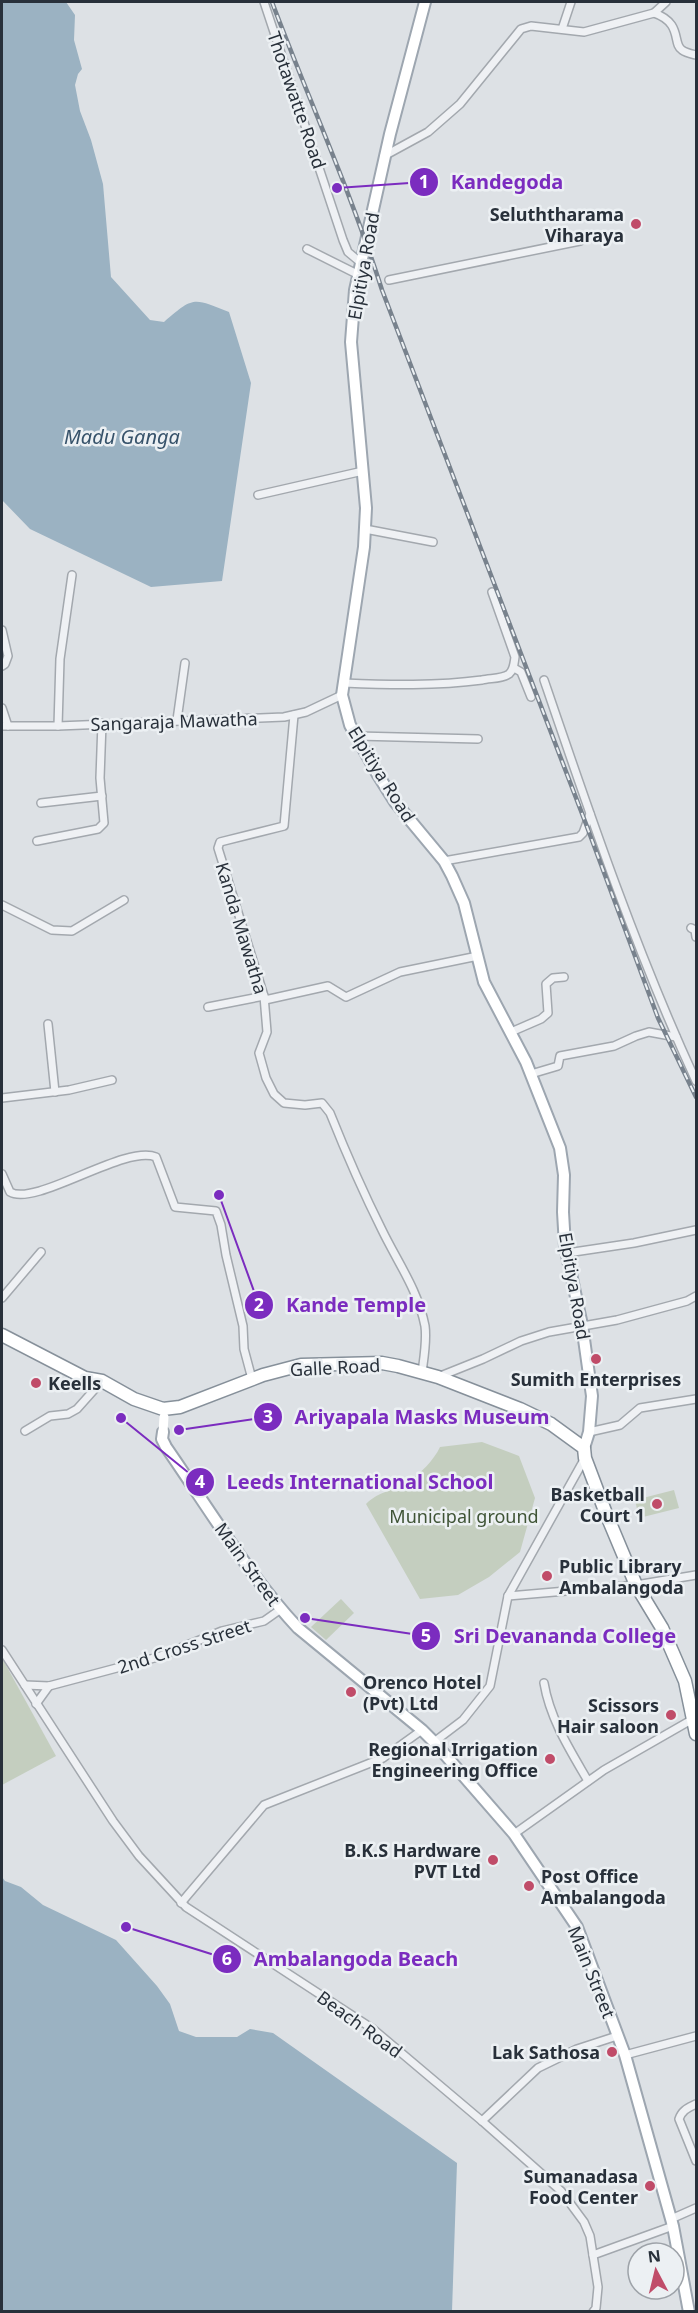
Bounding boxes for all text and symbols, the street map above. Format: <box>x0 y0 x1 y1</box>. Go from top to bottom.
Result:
street label: Thotawatte Road <box>262 28 332 172</box>
callout: Kandegoda <box>409 163 575 201</box>
text: Kandegoda <box>451 168 563 195</box>
text: 1 <box>419 169 429 193</box>
place label: Seluththarama Viharaya <box>490 202 624 247</box>
street label: Elpitiya Road <box>342 210 384 322</box>
marker: Seluththarama Viharaya <box>629 217 643 231</box>
water label: Madu Ganga <box>64 423 180 450</box>
street label: Sangaraja Mawatha <box>90 706 258 736</box>
street label: Elpitiya Road <box>343 722 421 826</box>
street label: Kanda Mawatha <box>211 859 273 997</box>
street label: Elpitiya Road <box>554 1230 596 1342</box>
callout: Kande Temple <box>244 1286 438 1324</box>
text: Kande Temple <box>286 1291 426 1318</box>
text: 2 <box>254 1292 264 1316</box>
marker: Sumith Enterprises <box>589 1352 603 1366</box>
street label: Galle Road <box>289 1353 381 1381</box>
place label: Sumith Enterprises <box>511 1367 681 1391</box>
place label: Keells <box>48 1371 101 1395</box>
marker: Keells <box>29 1376 43 1390</box>
callout: Ariyapala Masks Museum <box>253 1398 562 1436</box>
text: Ariyapala Masks Museum <box>295 1403 549 1430</box>
text: 3 <box>263 1404 273 1428</box>
callout: Leeds International School <box>185 1463 506 1501</box>
text: Leeds International School <box>227 1468 493 1495</box>
text: 4 <box>195 1469 205 1493</box>
place label: Basketball Court 1 <box>551 1482 645 1527</box>
marker: Basketball Court 1 <box>650 1497 664 1511</box>
park label: Municipal ground <box>389 1504 539 1528</box>
street label: Main Street <box>210 1518 287 1611</box>
place label: Public Library Ambalangoda <box>559 1554 684 1599</box>
marker: Public Library Ambalangoda <box>540 1569 554 1583</box>
street label: 2nd Cross Street <box>114 1613 254 1679</box>
callout: Sri Devananda College <box>411 1617 688 1655</box>
text: Sri Devananda College <box>454 1622 676 1649</box>
text: 5 <box>421 1623 431 1647</box>
place label: Orenco Hotel (Pvt) Ltd <box>363 1670 482 1715</box>
marker: Orenco Hotel (Pvt) Ltd <box>344 1685 358 1699</box>
place label: Scissors Hair saloon <box>557 1693 659 1738</box>
marker: Scissors Hair saloon <box>664 1708 678 1722</box>
place label: Regional Irrigation Engineering Office <box>368 1737 538 1782</box>
marker: Regional Irrigation Engineering Office <box>543 1752 557 1766</box>
place label: B.K.S Hardware PVT Ltd <box>344 1838 481 1883</box>
marker: B.K.S Hardware PVT Ltd <box>486 1853 500 1867</box>
place label: Post Office Ambalangoda <box>541 1864 666 1909</box>
marker: Post Office Ambalangoda <box>522 1879 536 1893</box>
street label: Main Street <box>563 1922 622 2022</box>
callout: Ambalangoda Beach <box>212 1940 471 1978</box>
text: Ambalangoda Beach <box>254 1945 458 1972</box>
text: 6 <box>222 1946 232 1970</box>
street label: Beach Road <box>313 1985 407 2063</box>
place label: Lak Sathosa <box>492 2040 600 2064</box>
marker: Lak Sathosa <box>605 2045 619 2059</box>
place label: Sumanadasa Food Center <box>524 2164 638 2209</box>
marker: Sumanadasa Food Center <box>643 2179 657 2193</box>
north arrow <box>626 2241 686 2301</box>
text: N <box>646 2244 662 2268</box>

